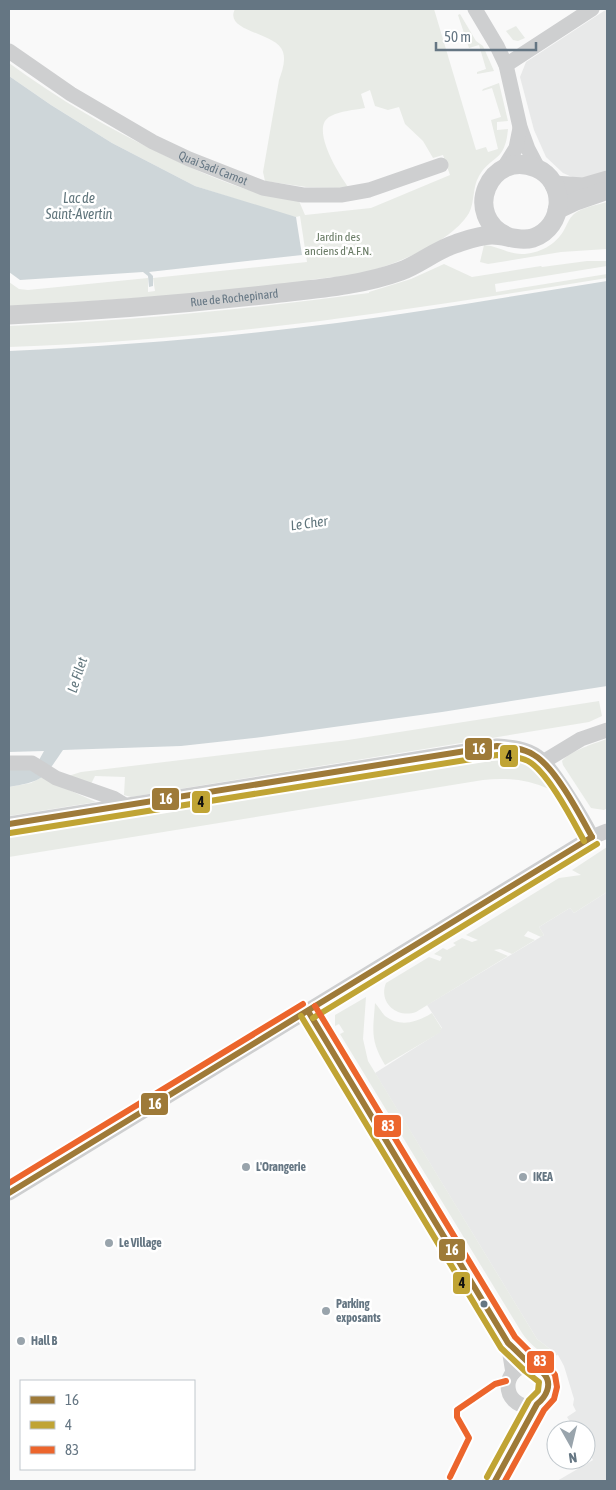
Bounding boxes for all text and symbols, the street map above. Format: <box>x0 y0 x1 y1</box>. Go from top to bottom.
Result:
scale bar <box>436 20 536 52</box>
text: 50 m <box>444 28 471 45</box>
street label: Quai Sadi Carnot <box>176 148 250 188</box>
water label: Lac de Saint-Avertin <box>45 190 113 222</box>
park label: Jardin des anciens d'A.F.N. <box>304 230 372 258</box>
street label: Rue de Rochepinard <box>190 286 279 309</box>
water label: Le Cher <box>289 512 329 534</box>
water label: Le Filet <box>64 655 90 695</box>
line badge: 16 <box>464 737 493 761</box>
text: 16 <box>472 741 486 757</box>
line badge: 4 <box>499 744 519 768</box>
text: 4 <box>505 748 513 764</box>
line badge: 16 <box>151 787 180 811</box>
line badge: 4 <box>191 790 211 814</box>
text: 16 <box>159 791 173 807</box>
text: 4 <box>197 794 205 810</box>
line badge: 16 <box>140 1092 169 1116</box>
text: 16 <box>148 1096 162 1112</box>
line badge: 83 <box>373 1114 402 1138</box>
text: 83 <box>381 1118 395 1134</box>
place label: L'Orangerie <box>256 1160 306 1174</box>
marker: L'Orangerie <box>240 1161 252 1173</box>
place label: IKEA <box>533 1170 553 1184</box>
marker: IKEA <box>517 1171 529 1183</box>
place label: Le Village <box>119 1236 162 1250</box>
marker: Le Village <box>103 1237 115 1249</box>
line badge: 16 <box>438 1238 466 1262</box>
text: 16 <box>445 1242 459 1258</box>
line badge: 4 <box>452 1271 471 1295</box>
text: 4 <box>458 1275 466 1291</box>
place label: Parking exposants <box>336 1297 382 1325</box>
unlabelled marker <box>479 1299 489 1309</box>
marker: Parking exposants <box>320 1305 332 1317</box>
place label: Hall B <box>31 1334 58 1348</box>
marker: Hall B <box>15 1335 27 1347</box>
line badge: 83 <box>526 1350 555 1374</box>
text: 83 <box>533 1353 547 1369</box>
legend <box>20 1380 195 1470</box>
text: 16 <box>65 1391 79 1408</box>
text: 4 <box>65 1416 72 1433</box>
north arrow <box>546 1420 596 1470</box>
text: 83 <box>65 1441 79 1458</box>
text: N <box>568 1449 578 1466</box>

